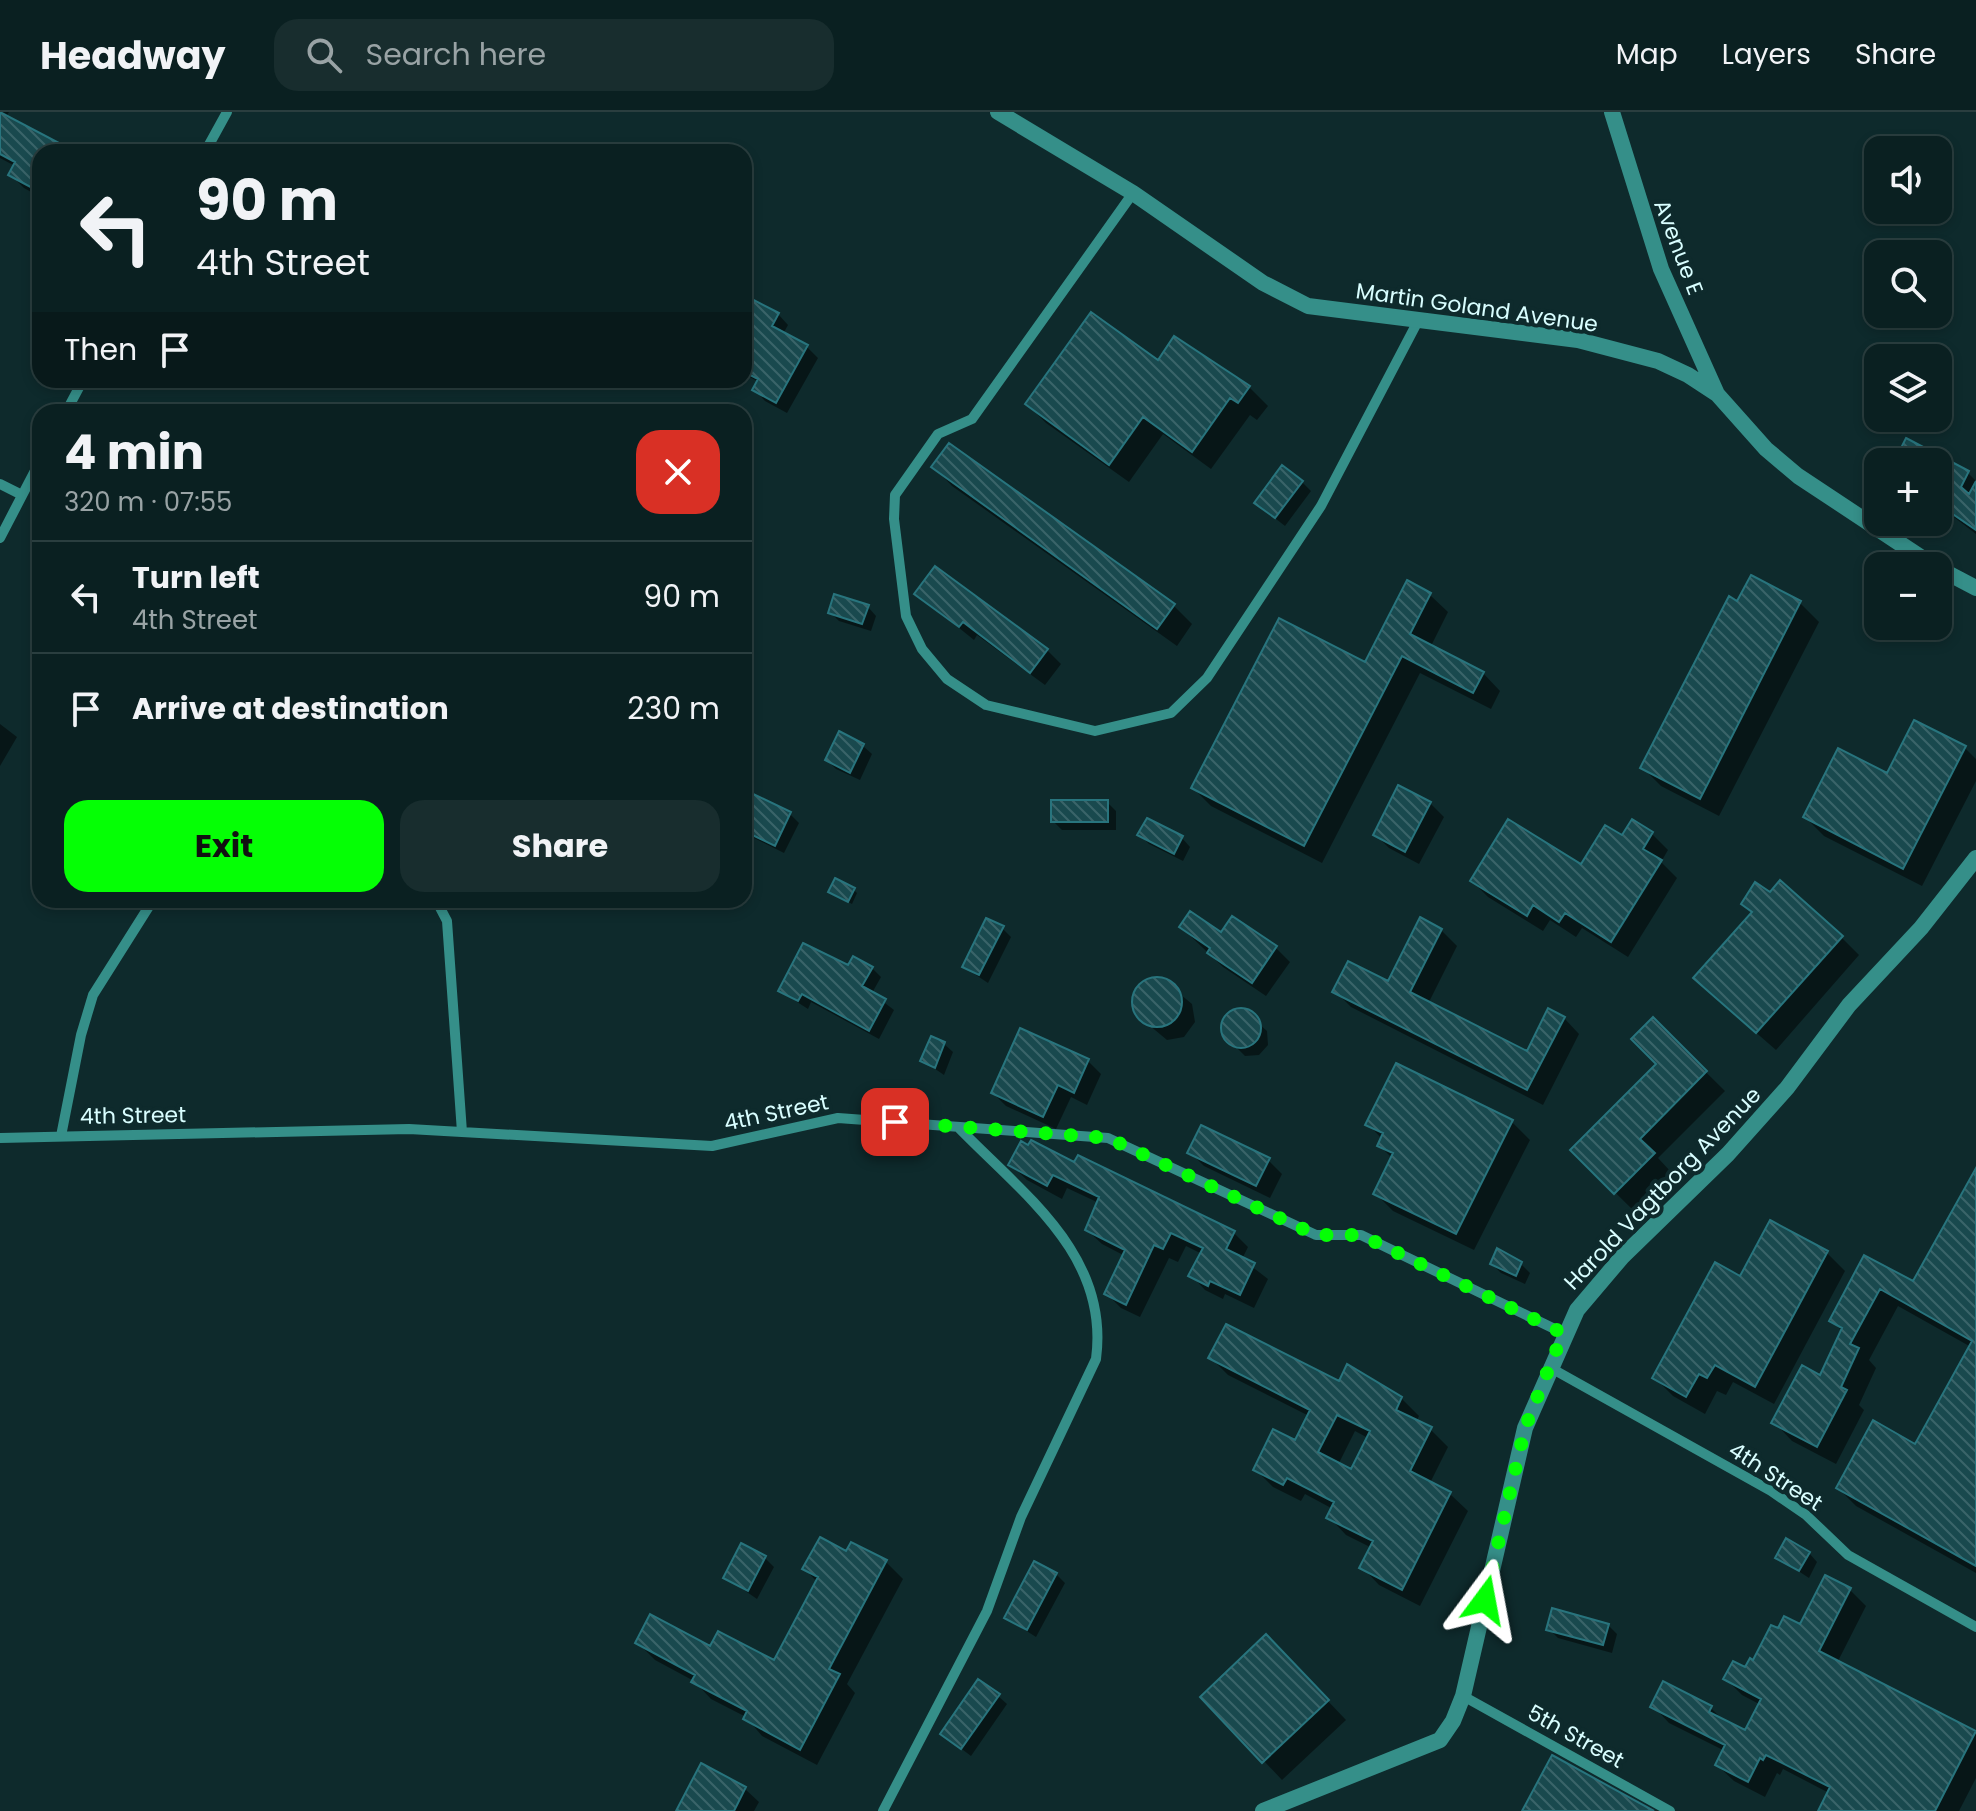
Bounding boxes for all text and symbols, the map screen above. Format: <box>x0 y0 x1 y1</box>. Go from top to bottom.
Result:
search box <box>274 19 834 91</box>
text: Headway <box>40 29 226 82</box>
icon: search <box>302 33 346 77</box>
text: Search here <box>366 33 546 76</box>
text: Map <box>1616 35 1678 74</box>
text: Layers <box>1722 35 1811 74</box>
text: Share <box>1855 35 1936 74</box>
map controls <box>1864 136 1952 640</box>
button: sound <box>1864 136 1952 224</box>
text: 90 m <box>196 161 338 240</box>
icon: left <box>64 176 168 280</box>
street label: Avenue E <box>1646 195 1711 299</box>
text: 4th Street <box>196 237 370 288</box>
button: search <box>1864 240 1952 328</box>
street label: Martin Goland Avenue <box>1354 275 1600 340</box>
text: Then <box>64 328 137 371</box>
icon: arrive <box>153 328 197 372</box>
button: layers <box>1864 344 1952 432</box>
text: 4 min <box>64 419 204 486</box>
button: close <box>636 430 720 514</box>
button: + <box>1864 448 1952 536</box>
text: 320 m · 07:55 <box>64 484 232 520</box>
button: − <box>1864 552 1952 640</box>
text: Turn left <box>132 556 260 599</box>
icon: left <box>64 575 108 619</box>
text: 90 m <box>643 575 720 618</box>
text: 4th Street <box>132 602 258 638</box>
icon: arrive <box>64 687 108 731</box>
text: Arrive at destination <box>132 687 449 730</box>
text: 230 m <box>627 687 720 730</box>
button: Exit <box>64 800 384 892</box>
button: Share <box>400 800 720 892</box>
street label: Harold Vagtborg Avenue <box>1557 1080 1768 1297</box>
street label: 4th Street <box>721 1086 831 1139</box>
pin <box>861 1088 929 1156</box>
street label: 4th Street <box>80 1099 186 1132</box>
icon: arrive <box>873 1100 917 1144</box>
street label: 4th Street <box>1723 1434 1829 1518</box>
position arrow <box>1443 1558 1527 1642</box>
street label: 5th Street <box>1522 1697 1630 1776</box>

